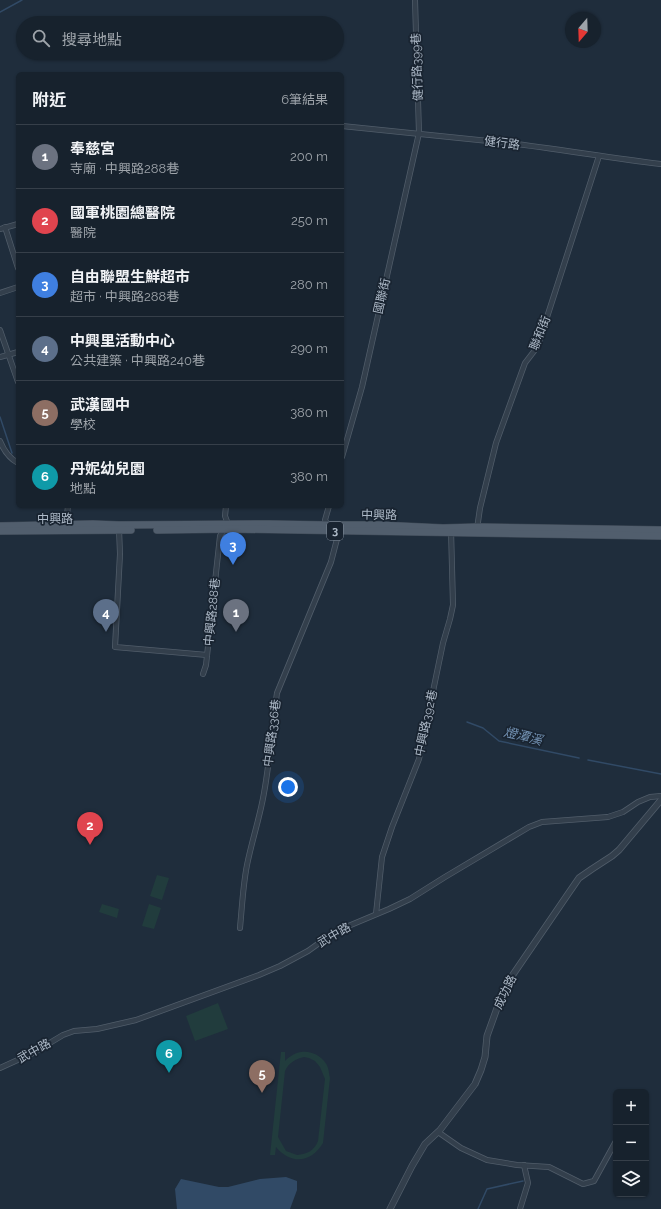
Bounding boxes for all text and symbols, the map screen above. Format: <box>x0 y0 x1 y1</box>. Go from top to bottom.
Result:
north arrow <box>565 12 601 48</box>
search box <box>16 16 344 60</box>
icon: search <box>30 27 52 49</box>
text: 搜尋地點 <box>62 31 122 49</box>
street label: 健行路399巷 <box>409 33 425 101</box>
text: 附近 <box>32 90 66 110</box>
text: 6筆結果 <box>281 92 328 107</box>
street label: 健行路 <box>483 134 521 152</box>
text: 奉慈宮 <box>70 140 115 158</box>
text: 1 <box>42 149 48 164</box>
text: 200 m <box>290 149 328 164</box>
text: 寺廟 · 中興路288巷 <box>70 161 179 176</box>
text: 國軍桃園總醫院 <box>70 204 175 222</box>
text: 2 <box>41 213 49 228</box>
text: 250 m <box>291 213 328 228</box>
text: 醫院 <box>70 225 96 240</box>
text: 自由聯盟生鮮超市 <box>70 268 190 286</box>
text: 3 <box>41 277 49 292</box>
text: 280 m <box>290 277 328 292</box>
street label: 國聯街 <box>371 277 393 315</box>
text: 超市 · 中興路288巷 <box>70 289 179 304</box>
street label: 聯和街 <box>527 314 553 352</box>
text: 中興里活動中心 <box>70 332 175 350</box>
text: 4 <box>41 341 49 356</box>
text: 290 m <box>290 341 328 356</box>
text: 公共建築 · 中興路240巷 <box>70 353 205 368</box>
text: 武漢國中 <box>70 396 130 414</box>
text: 5 <box>41 405 49 420</box>
text: 380 m <box>290 405 328 420</box>
text: 學校 <box>70 417 96 432</box>
text: 丹妮幼兒園 <box>70 460 145 478</box>
text: 6 <box>41 469 49 484</box>
text: 380 m <box>290 469 328 484</box>
text: 地點 <box>70 481 96 496</box>
street label: 中興路 <box>361 508 397 522</box>
street label: 中興路 <box>37 512 73 526</box>
road number: 3 <box>327 522 343 540</box>
pin: 3 <box>220 532 246 565</box>
street label: 中興路288巷 <box>201 577 223 647</box>
pin: 4 <box>93 599 119 632</box>
pin: 1 <box>223 599 249 632</box>
street label: 中興路392巷 <box>412 688 440 758</box>
street label: 中興路336巷 <box>261 698 283 768</box>
water label: 燈潭溪 <box>502 724 546 748</box>
your location <box>278 777 298 797</box>
pin: 2 <box>77 812 103 845</box>
street label: 武中路 <box>315 920 353 950</box>
street label: 成功路 <box>491 973 519 1011</box>
street label: 武中路 <box>15 1036 53 1066</box>
pin: 6 <box>156 1040 182 1073</box>
pin: 5 <box>249 1060 275 1093</box>
map controls <box>613 1089 649 1197</box>
button: + <box>613 1089 649 1125</box>
button: − <box>613 1125 649 1161</box>
button: layers <box>613 1161 649 1197</box>

